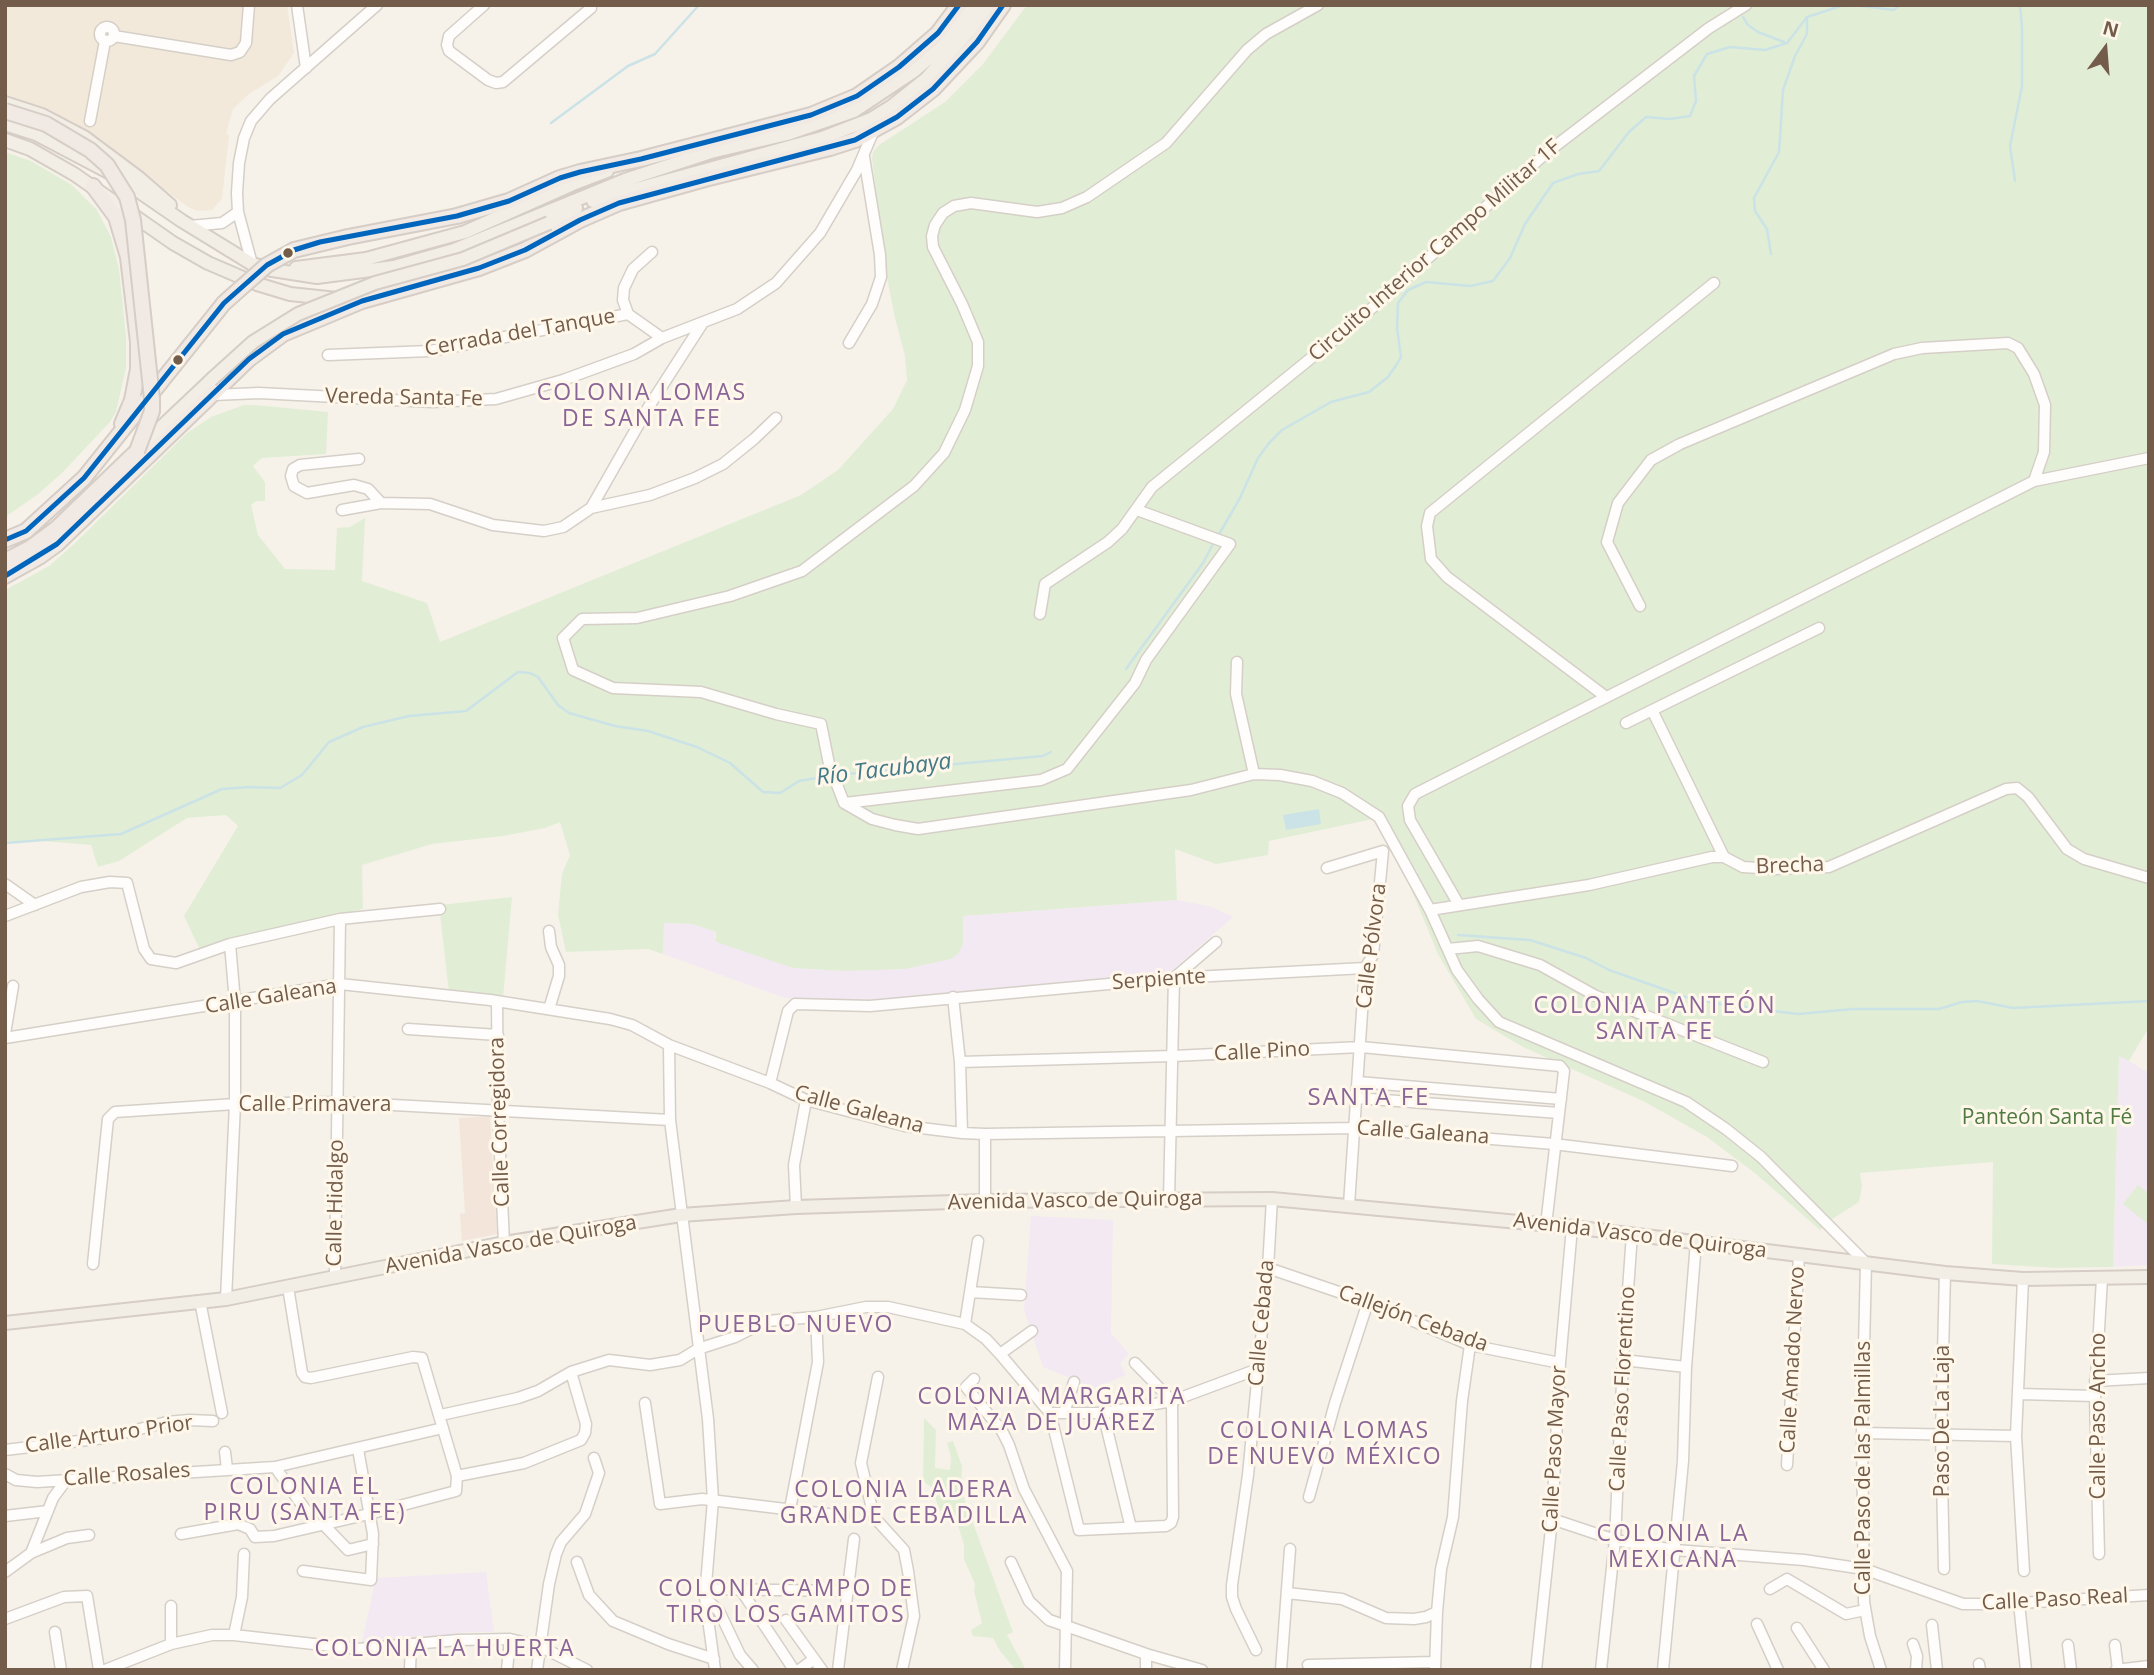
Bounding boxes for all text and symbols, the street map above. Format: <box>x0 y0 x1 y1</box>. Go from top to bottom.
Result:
north arrow <box>2070 14 2140 84</box>
text: N <box>2100 14 2122 43</box>
street label: Circuito Interior Campo Militar 1F <box>1304 135 1566 367</box>
unlabelled marker <box>281 246 295 260</box>
street label: Cerrada del Tanque <box>423 304 617 362</box>
unlabelled marker <box>171 353 185 367</box>
district label: COLONIA LOMAS DE SANTA FE <box>538 379 746 433</box>
street label: Vereda Santa Fe <box>325 384 483 412</box>
water label: Río Tacubaya <box>815 748 953 792</box>
street label: Brecha <box>1755 852 1825 880</box>
street label: Calle Pólvora <box>1352 882 1392 1010</box>
street label: Serpiente <box>1111 964 1207 996</box>
street label: Calle Galeana <box>203 974 339 1020</box>
district label: COLONIA PANTEÓN SANTA FE <box>1535 992 1775 1046</box>
street label: Calle Corregidora <box>484 1037 516 1207</box>
street label: Calle Pino <box>1213 1037 1311 1067</box>
street label: Calle Galeana <box>792 1081 926 1139</box>
district label: SANTA FE <box>1309 1084 1429 1112</box>
street label: Calle Primavera <box>239 1092 391 1118</box>
park label: Panteón Santa Fé <box>1962 1105 2132 1131</box>
street label: Calle Galeana <box>1356 1116 1490 1150</box>
street label: Calle Hidalgo <box>322 1139 350 1267</box>
street label: Avenida Vasco de Quiroga <box>947 1186 1203 1216</box>
street label: Avenida Vasco de Quiroga <box>1512 1208 1768 1264</box>
street label: Avenida Vasco de Quiroga <box>383 1210 639 1280</box>
street label: Calle Cebada <box>1244 1259 1280 1387</box>
street label: Calle Amado Nervo <box>1776 1266 1810 1454</box>
street label: Callejón Cebada <box>1335 1280 1491 1358</box>
street label: Calle Paso Florentino <box>1605 1286 1641 1492</box>
district label: PUEBLO NUEVO <box>699 1311 893 1339</box>
street label: Calle Paso Ancho <box>2086 1333 2112 1499</box>
street label: Calle Paso de las Palmillas <box>1851 1341 1877 1595</box>
street label: Paso De La Laja <box>1930 1345 1956 1497</box>
street label: Calle Paso Mayor <box>1538 1365 1572 1533</box>
district label: COLONIA MARGARITA MAZA DE JUÁREZ <box>920 1383 1184 1437</box>
street label: Calle Arturo Prior <box>23 1411 195 1459</box>
district label: COLONIA LOMAS DE NUEVO MÉXICO <box>1209 1417 1441 1471</box>
street label: Calle Rosales <box>63 1458 191 1492</box>
district label: COLONIA EL PIRU (SANTA FE) <box>205 1473 405 1527</box>
district label: COLONIA LADERA GRANDE CEBADILLA <box>782 1476 1026 1530</box>
district label: COLONIA LA MEXICANA <box>1598 1520 1748 1574</box>
district label: COLONIA CAMPO DE TIRO LOS GAMITOS <box>660 1575 912 1629</box>
street label: Calle Paso Real <box>1981 1584 2129 1616</box>
district label: COLONIA LA HUERTA <box>317 1635 573 1663</box>

